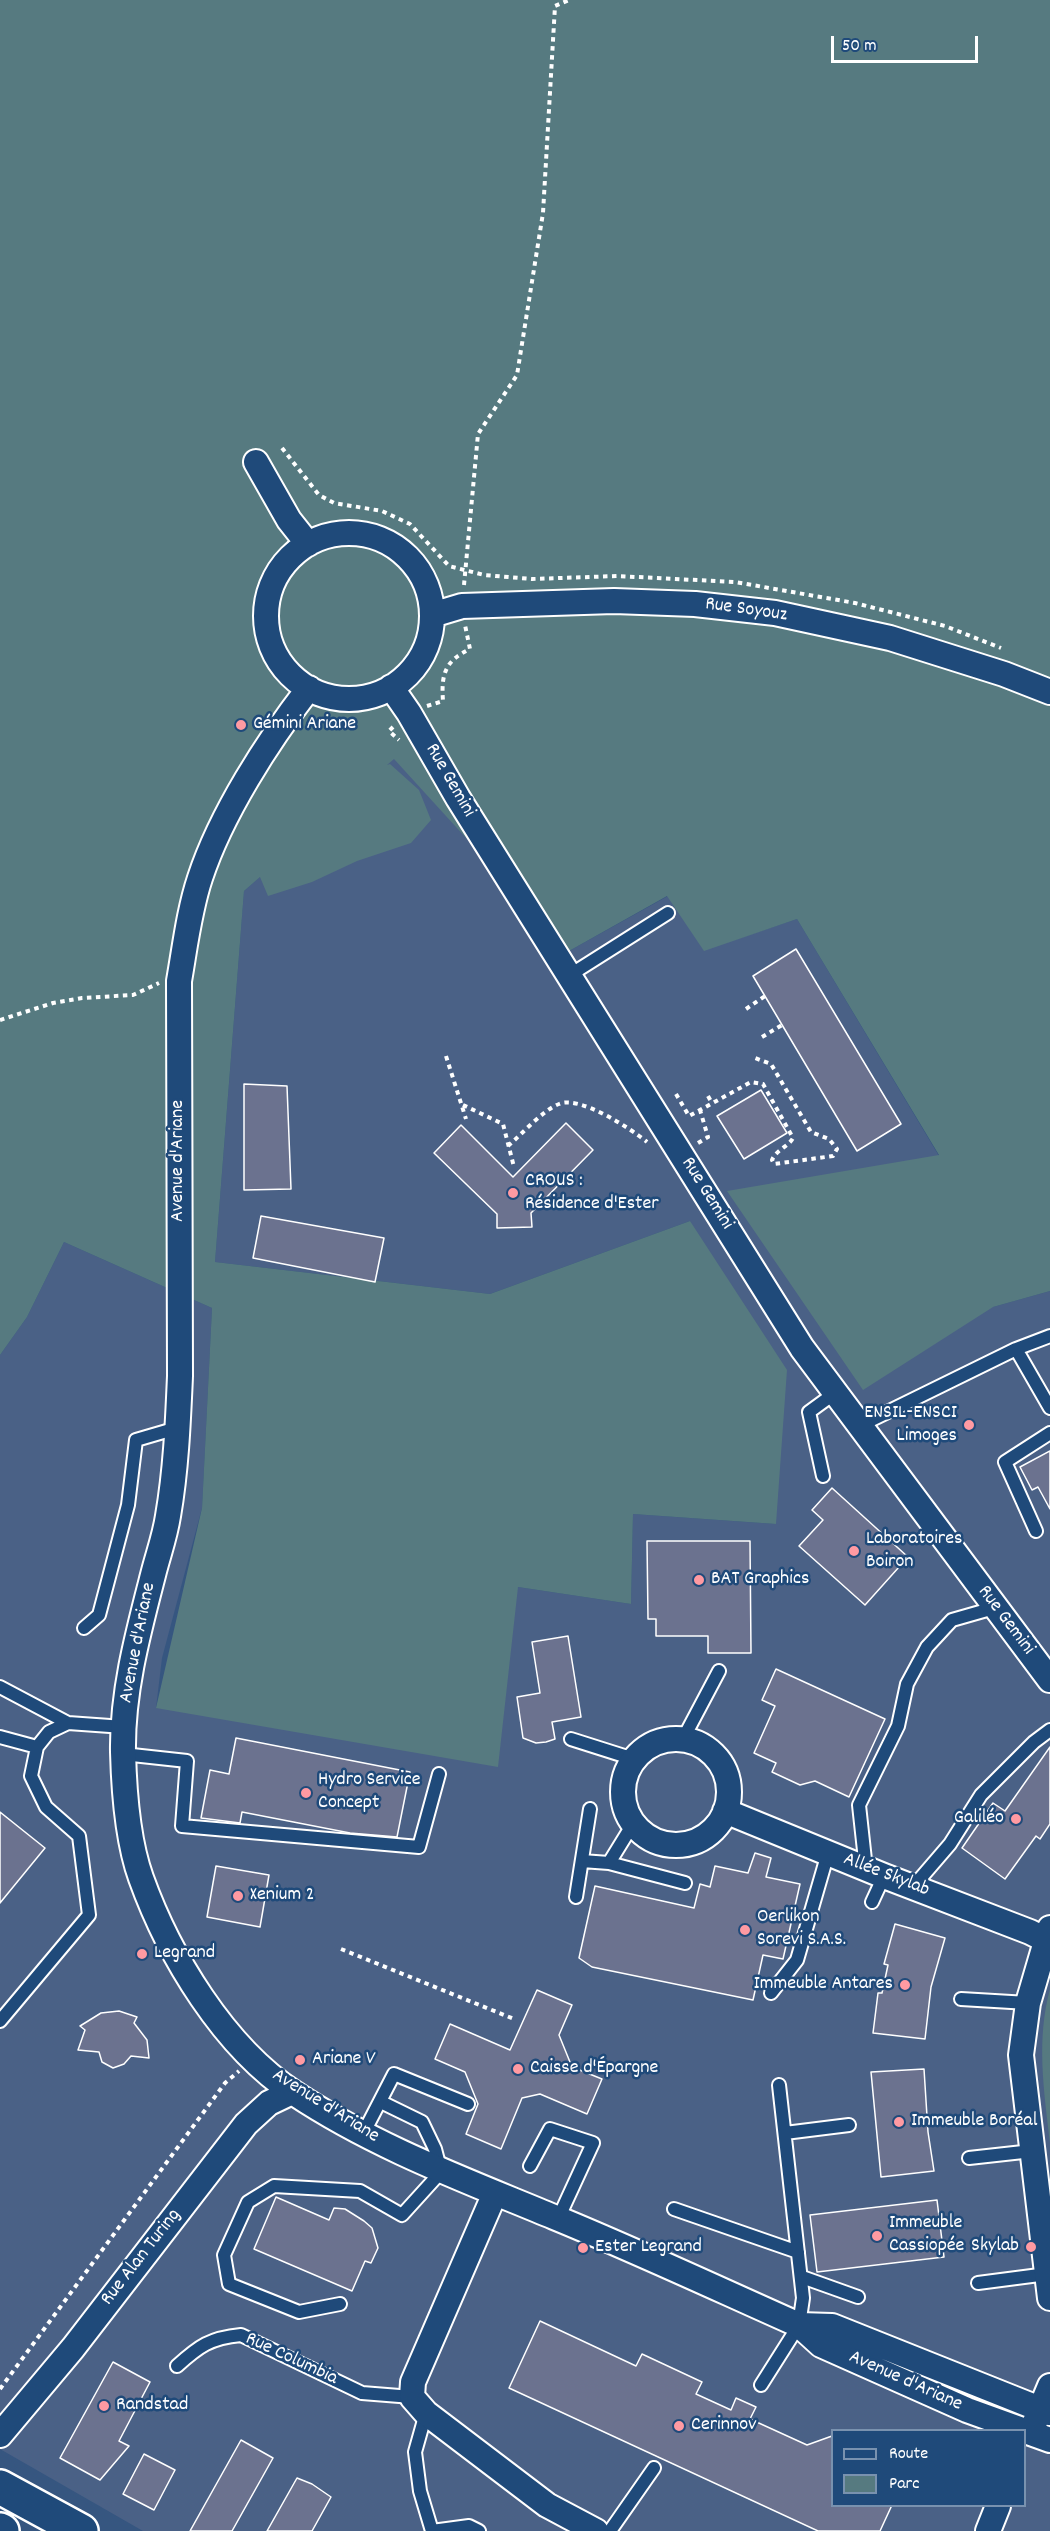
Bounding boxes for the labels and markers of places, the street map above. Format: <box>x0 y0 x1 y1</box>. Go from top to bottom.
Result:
place label: Gémini Ariane <box>253 713 356 737</box>
marker: Gémini Ariane <box>234 718 248 732</box>
place label: CROUS : Résidence d'Ester <box>525 1170 659 1217</box>
marker: CROUS : Résidence d'Ester <box>506 1186 520 1200</box>
place label: ENSIL-ENSCI Limoges <box>864 1402 957 1449</box>
marker: ENSIL-ENSCI Limoges <box>962 1418 976 1432</box>
place label: Laboratoires Boiron <box>866 1528 962 1575</box>
marker: Laboratoires Boiron <box>847 1544 861 1558</box>
place label: BAT Graphics <box>711 1568 809 1592</box>
marker: BAT Graphics <box>692 1573 706 1587</box>
place label: Hydro Service Concept <box>318 1769 420 1816</box>
marker: Hydro Service Concept <box>299 1786 313 1800</box>
place label: Galiléo <box>954 1807 1004 1831</box>
marker: Galiléo <box>1009 1812 1023 1826</box>
place label: Xenium 2 <box>250 1884 314 1908</box>
marker: Xenium 2 <box>231 1889 245 1903</box>
place label: Oerlikon Sorevi S.A.S. <box>757 1906 846 1953</box>
marker: Oerlikon Sorevi S.A.S. <box>738 1923 752 1937</box>
place label: Legrand <box>154 1942 215 1966</box>
marker: Legrand <box>135 1947 149 1961</box>
place label: Immeuble Antares <box>754 1973 893 1997</box>
marker: Immeuble Antares <box>898 1978 912 1992</box>
place label: Ariane V <box>312 2048 376 2072</box>
marker: Ariane V <box>293 2053 307 2067</box>
place label: Caisse d'Épargne <box>530 2057 658 2081</box>
marker: Caisse d'Épargne <box>511 2062 525 2076</box>
place label: Immeuble Boréal <box>911 2110 1037 2134</box>
marker: Immeuble Boréal <box>892 2115 906 2129</box>
place label: Immeuble Cassiopée <box>889 2212 964 2259</box>
marker: Immeuble Cassiopée <box>870 2229 884 2243</box>
place label: Skylab <box>971 2235 1019 2259</box>
place label: Ester Legrand <box>595 2236 702 2260</box>
marker: Skylab <box>1024 2240 1038 2254</box>
marker: Ester Legrand <box>576 2241 590 2255</box>
place label: Randstad <box>116 2394 188 2418</box>
marker: Randstad <box>97 2399 111 2413</box>
place label: Cerinnov <box>691 2414 756 2438</box>
marker: Cerinnov <box>672 2419 686 2433</box>

